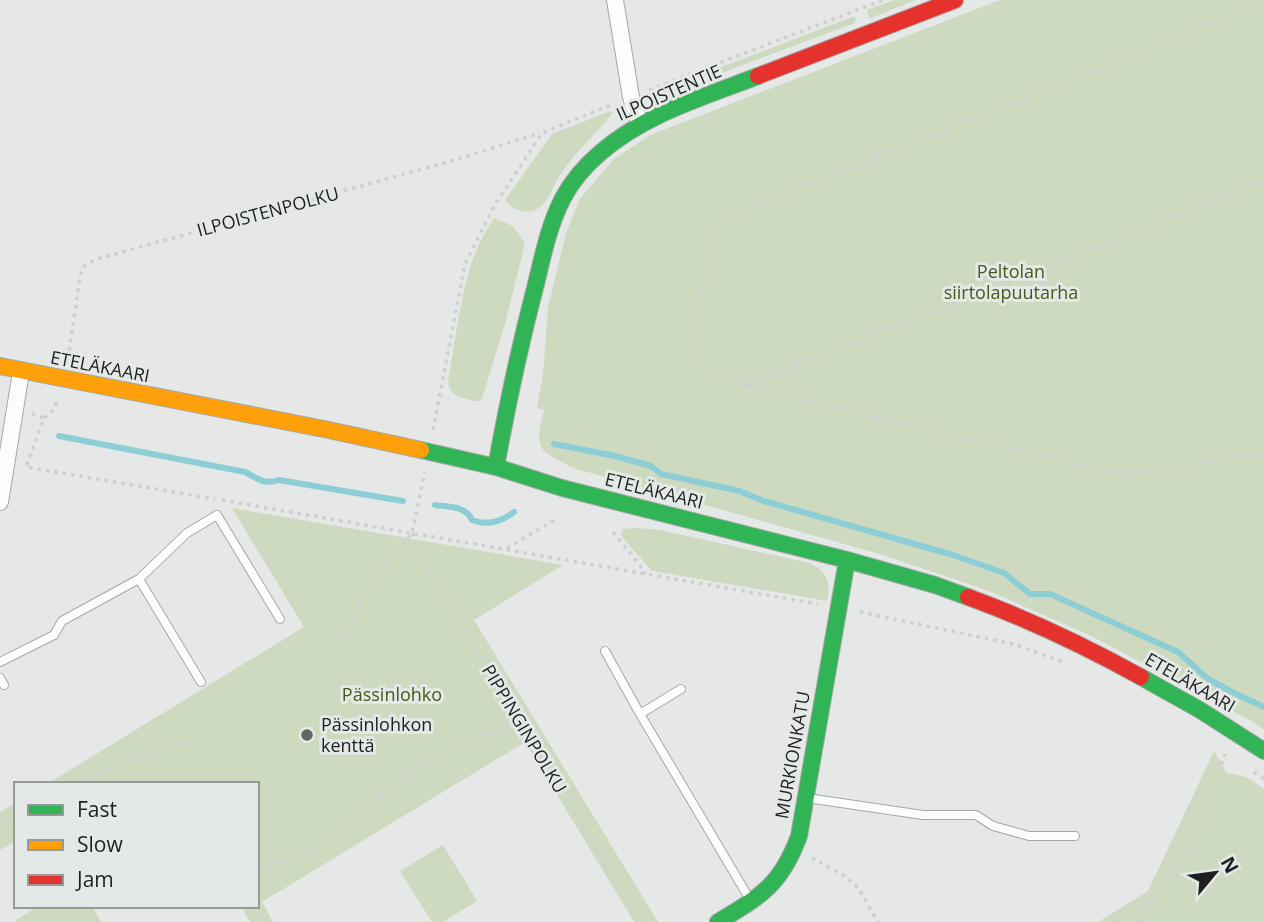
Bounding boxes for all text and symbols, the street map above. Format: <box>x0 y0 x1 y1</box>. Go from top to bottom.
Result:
street label: ILPOISTENTIE <box>612 58 725 126</box>
street label: ILPOISTENPOLKU <box>194 181 341 242</box>
park label: Peltolan siirtolapuutarha <box>944 259 1078 304</box>
street label: ETELÄKAARI <box>49 345 152 387</box>
street label: ETELÄKAARI <box>603 466 706 514</box>
street label: ETELÄKAARI <box>1141 647 1240 718</box>
street label: PIPPINGINPOLKU <box>477 660 573 797</box>
park label: Pässinlohko <box>342 682 442 706</box>
street label: MURKIONKATU <box>769 689 815 821</box>
place label: Pässinlohkon kenttä <box>321 712 432 757</box>
marker: Pässinlohkon kenttä <box>299 727 315 743</box>
legend <box>14 782 259 908</box>
text: Fast <box>77 795 117 823</box>
text: Slow <box>77 830 123 858</box>
north arrow <box>1180 838 1250 908</box>
text: N <box>1215 852 1245 878</box>
text: Jam <box>75 865 114 893</box>

